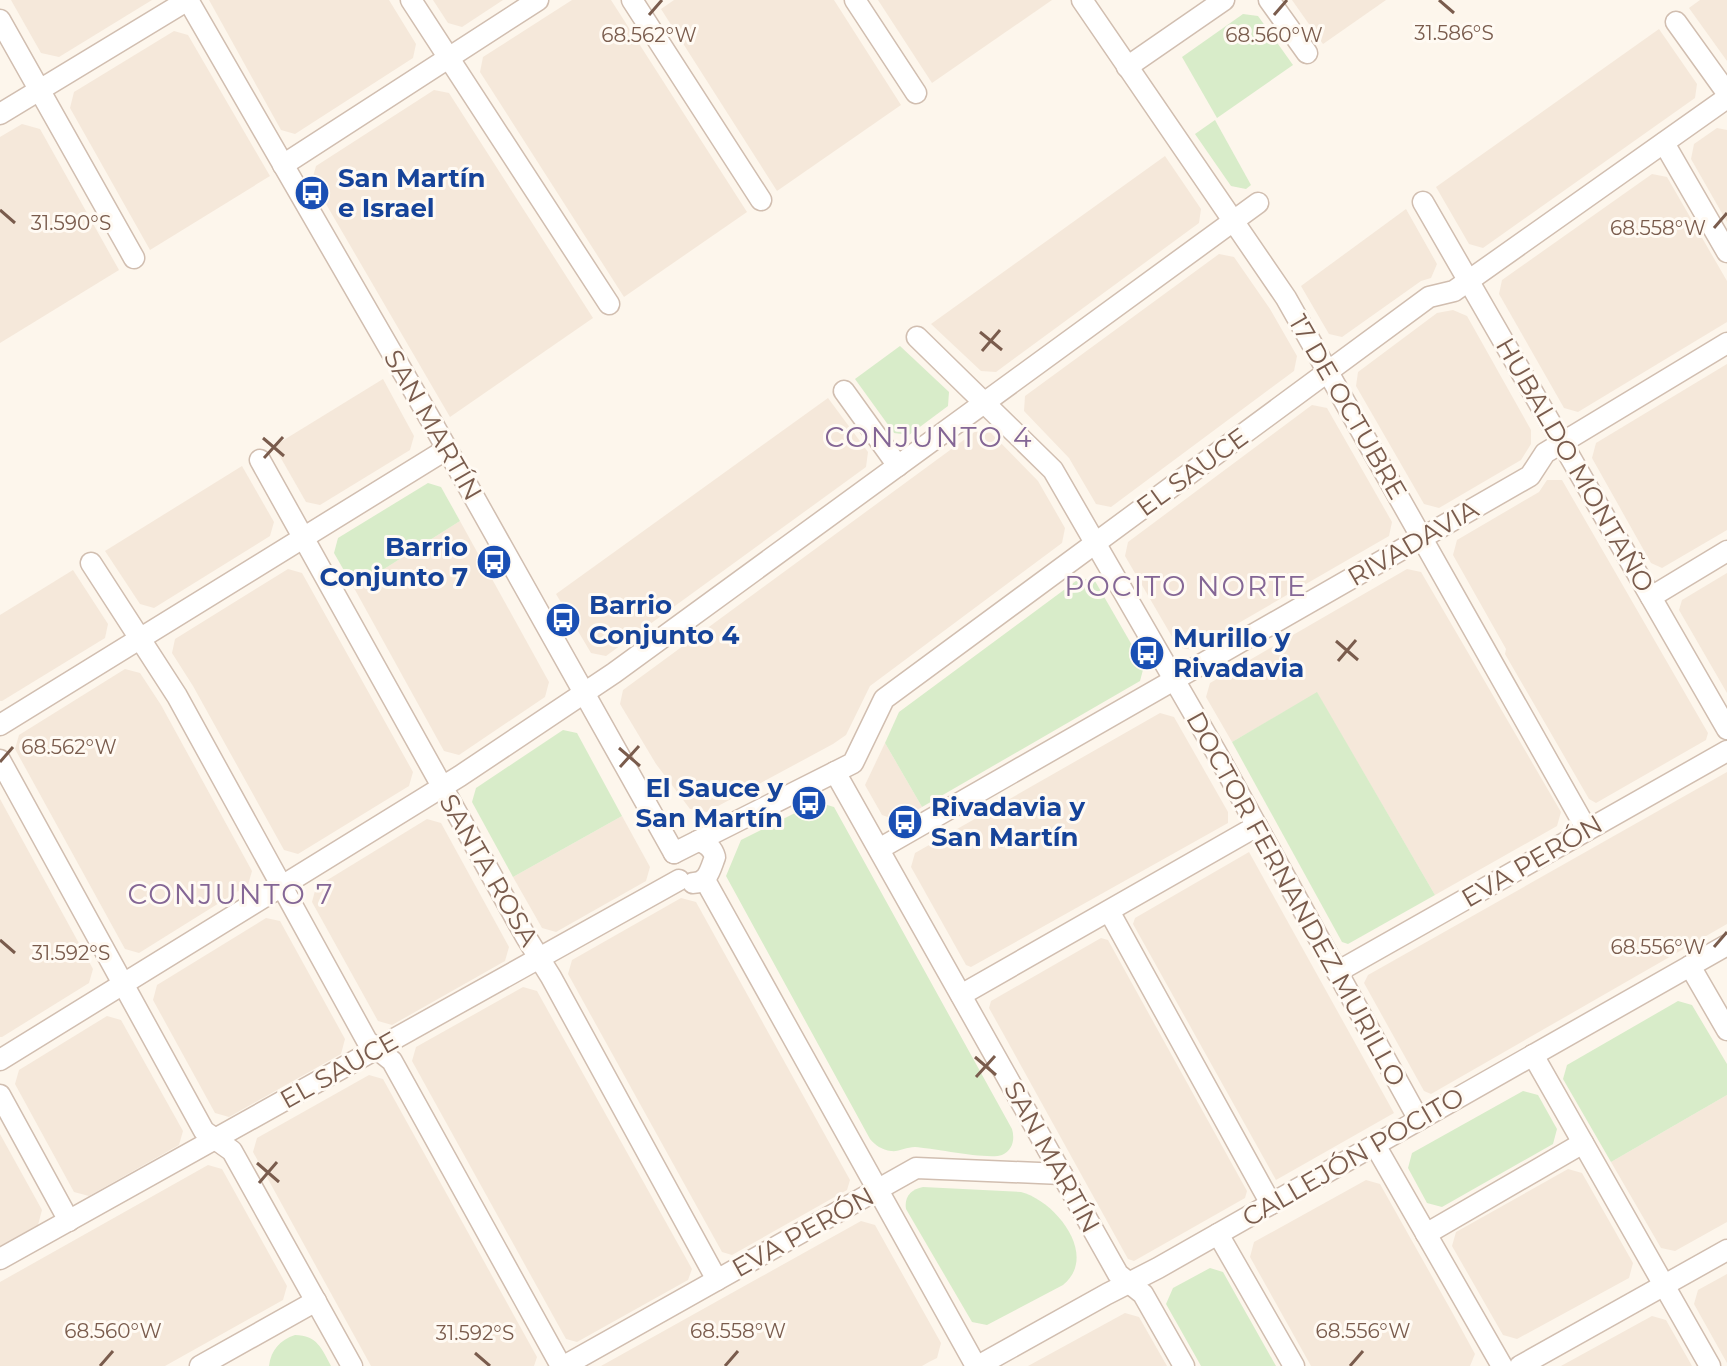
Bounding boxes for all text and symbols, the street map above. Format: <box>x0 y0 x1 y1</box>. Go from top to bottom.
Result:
text: 31.586°S <box>1414 21 1494 45</box>
text: 68.562°W <box>601 23 697 47</box>
text: 68.560°W <box>1225 23 1323 47</box>
place label: San Martín e Israel <box>338 162 486 224</box>
bus stop icon: San Martín e Israel <box>293 174 331 212</box>
text: 31.590°S <box>31 211 111 235</box>
text: 68.558°W <box>1610 216 1706 240</box>
street label: 17 DE OCTUBRE <box>1282 309 1414 505</box>
street label: HUBALDO MONTAÑO <box>1489 332 1661 598</box>
street label: SAN MARTÍN <box>377 344 489 506</box>
district label: CONJUNTO 4 <box>824 420 1034 454</box>
street label: EL SAUCE <box>1130 421 1254 523</box>
street label: RIVADAVIA <box>1342 493 1484 593</box>
place label: Barrio Conjunto 7 <box>319 531 468 593</box>
bus stop icon: Barrio Conjunto 7 <box>475 543 513 581</box>
district label: POCITO NORTE <box>1064 569 1308 603</box>
place label: Barrio Conjunto 4 <box>589 589 739 651</box>
bus stop icon: Barrio Conjunto 4 <box>544 601 582 639</box>
place label: Murillo y Rivadavia <box>1173 622 1304 684</box>
bus stop icon: Murillo y Rivadavia <box>1128 634 1166 672</box>
street label: DOCTOR FERNANDEZ MURILLO <box>1179 706 1413 1092</box>
text: 68.562°W <box>21 735 117 759</box>
place label: El Sauce y San Martín <box>635 772 783 834</box>
bus stop icon: El Sauce y San Martín <box>790 784 828 822</box>
street label: SANTA ROSA <box>433 788 546 952</box>
place label: Rivadavia y San Martín <box>931 791 1086 853</box>
bus stop icon: Rivadavia y San Martín <box>886 803 924 841</box>
street label: EVA PERÓN <box>1456 808 1608 914</box>
district label: CONJUNTO 7 <box>127 877 335 911</box>
text: 68.556°W <box>1611 935 1705 959</box>
text: 31.592°S <box>32 941 110 965</box>
street label: EL SAUCE <box>274 1024 404 1116</box>
street label: SAN MARTÍN <box>997 1076 1107 1238</box>
street label: CALLEJÓN POCITO <box>1236 1080 1470 1234</box>
street label: EVA PERÓN <box>726 1180 880 1284</box>
text: 68.560°W <box>64 1319 162 1343</box>
text: 68.558°W <box>690 1319 786 1343</box>
text: 68.556°W <box>1316 1319 1410 1343</box>
text: 31.592°S <box>436 1321 514 1345</box>

